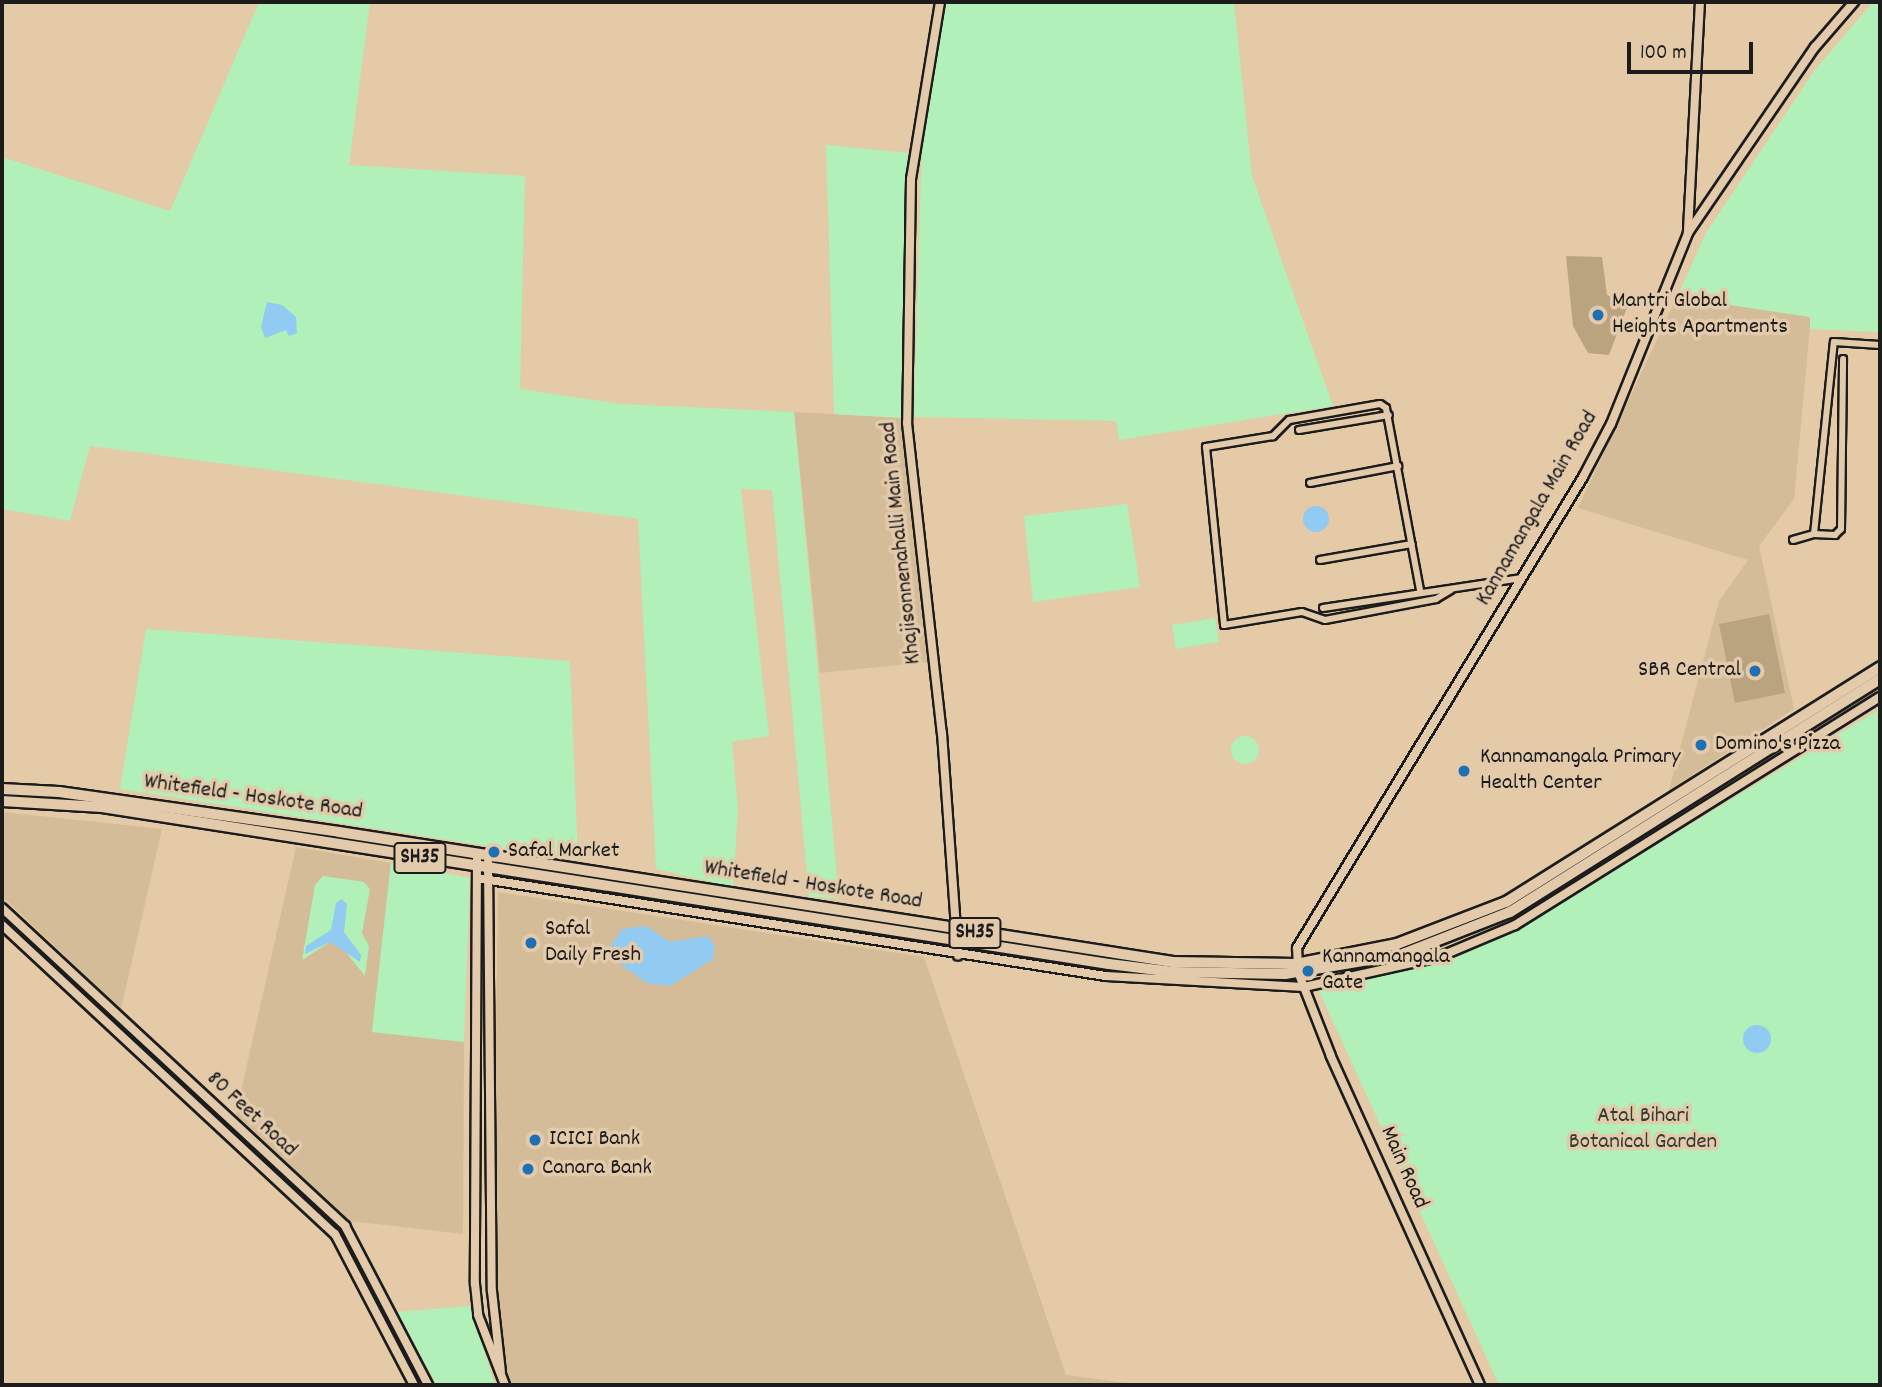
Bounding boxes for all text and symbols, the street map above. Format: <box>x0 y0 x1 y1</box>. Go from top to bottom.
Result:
scale bar <box>1630 28 1756 72</box>
text: 100 m <box>1640 39 1687 69</box>
place label: Mantri Global Heights Apartments <box>1612 288 1788 342</box>
marker: Mantri Global Heights Apartments <box>1590 307 1606 323</box>
street label: Kannamangala Main Road <box>1471 407 1605 611</box>
street label: Khajisonnenahalli Main Road <box>876 420 928 666</box>
place label: SBR Central <box>1638 657 1741 685</box>
marker: SBR Central <box>1747 663 1763 679</box>
place label: Domino's Pizza <box>1715 731 1840 759</box>
marker: Domino's Pizza <box>1693 737 1709 753</box>
place label: Kannamangala Primary Health Center <box>1480 744 1681 798</box>
marker: Kannamangala Primary Health Center <box>1454 761 1474 781</box>
street label: Whitefield - Hoskote Road <box>142 769 364 827</box>
place label: Safal Market <box>508 838 619 866</box>
road number: SH35 <box>392 840 448 876</box>
marker: Safal Market <box>486 844 502 860</box>
street label: Whitefield - Hoskote Road <box>702 855 924 917</box>
place label: Safal Daily Fresh <box>545 916 641 970</box>
road number: SH35 <box>947 916 1003 950</box>
marker: Safal Daily Fresh <box>523 935 539 951</box>
place label: Kannamangala Gate <box>1322 944 1450 998</box>
marker: Kannamangala Gate <box>1300 963 1316 979</box>
street label: 80 Feet Road <box>200 1066 302 1164</box>
park label: Atal Bihari Botanical Garden <box>1569 1103 1717 1157</box>
street label: Main Road <box>1373 1122 1433 1214</box>
place label: ICICI Bank <box>549 1126 640 1154</box>
marker: ICICI Bank <box>527 1132 543 1148</box>
place label: Canara Bank <box>542 1155 652 1183</box>
marker: Canara Bank <box>520 1161 536 1177</box>

